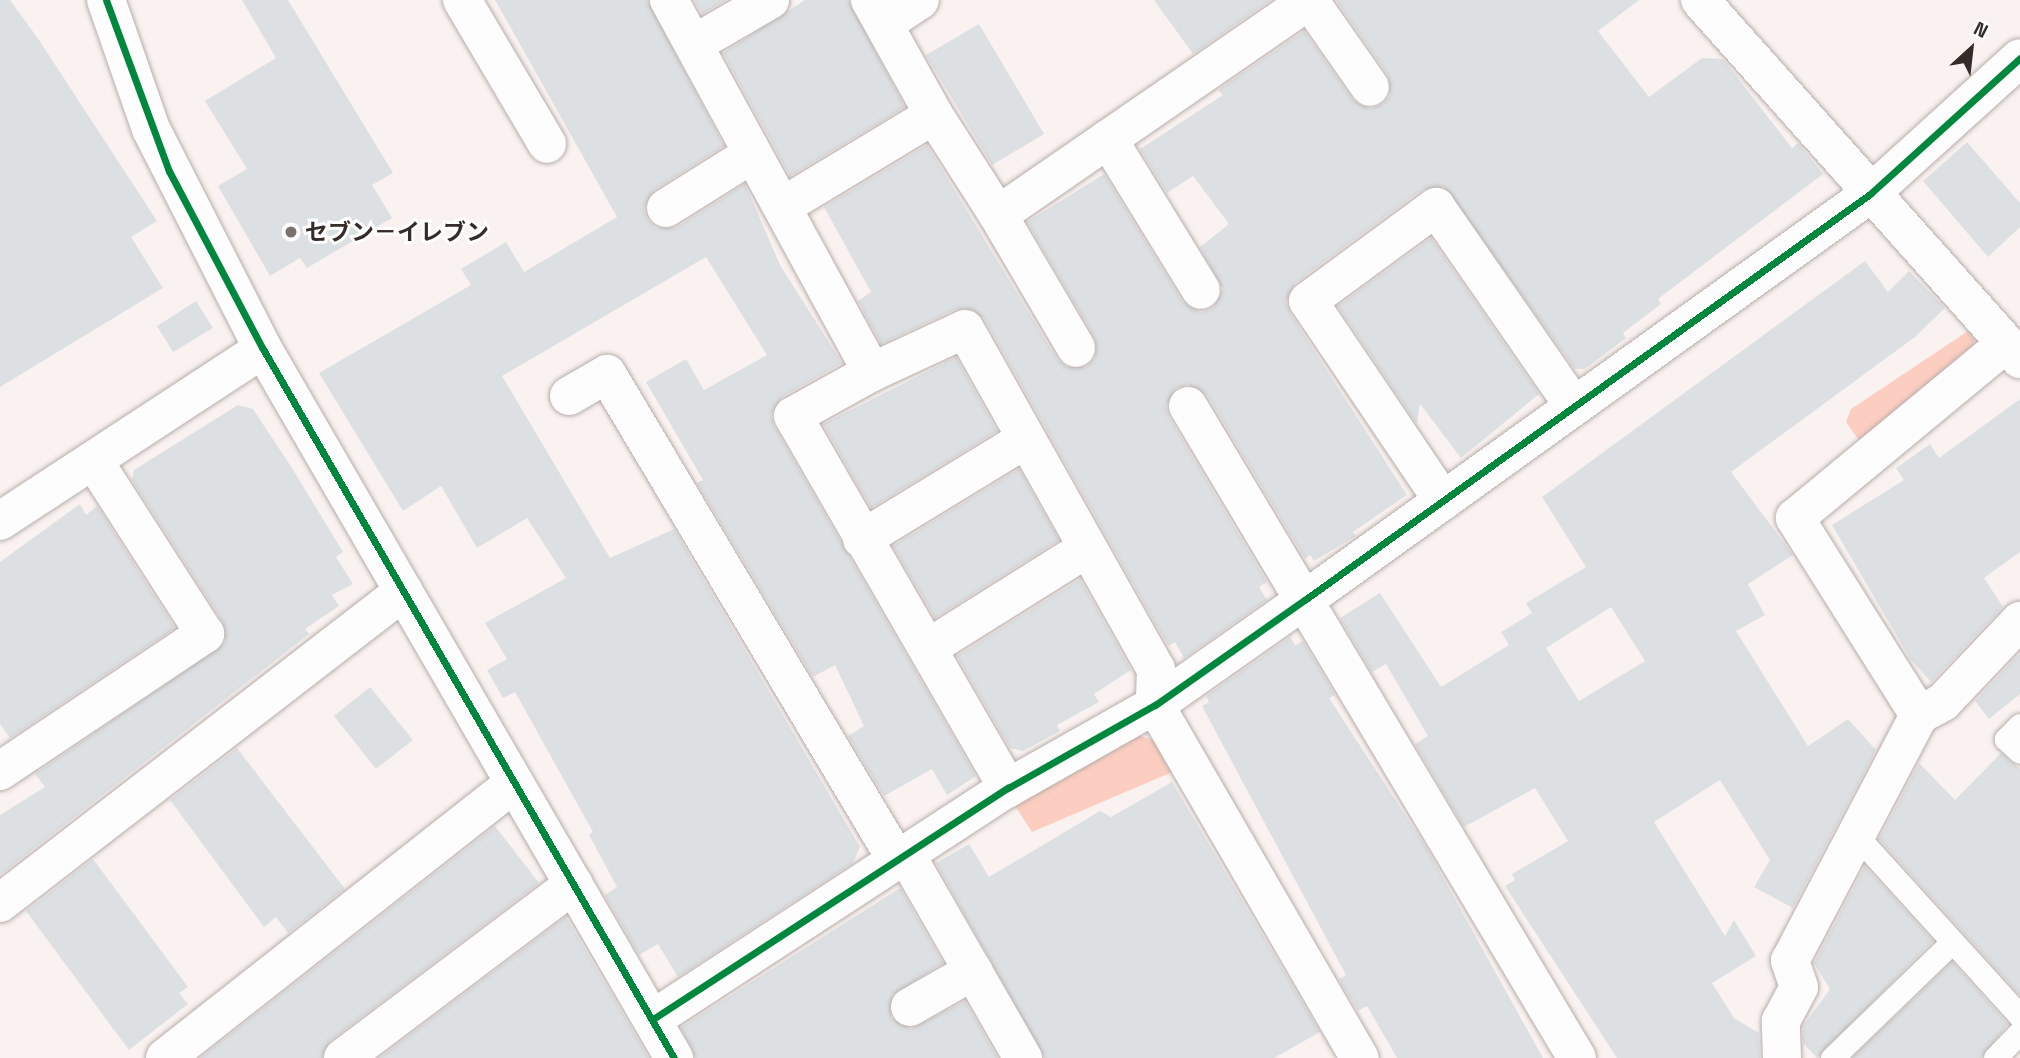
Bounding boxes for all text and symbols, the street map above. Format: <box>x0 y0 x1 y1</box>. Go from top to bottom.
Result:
north arrow <box>1936 14 2006 84</box>
text: N <box>1969 16 1992 44</box>
place label: セブン－イレブン <box>305 218 489 246</box>
marker: セブン－イレブン <box>283 224 299 240</box>

